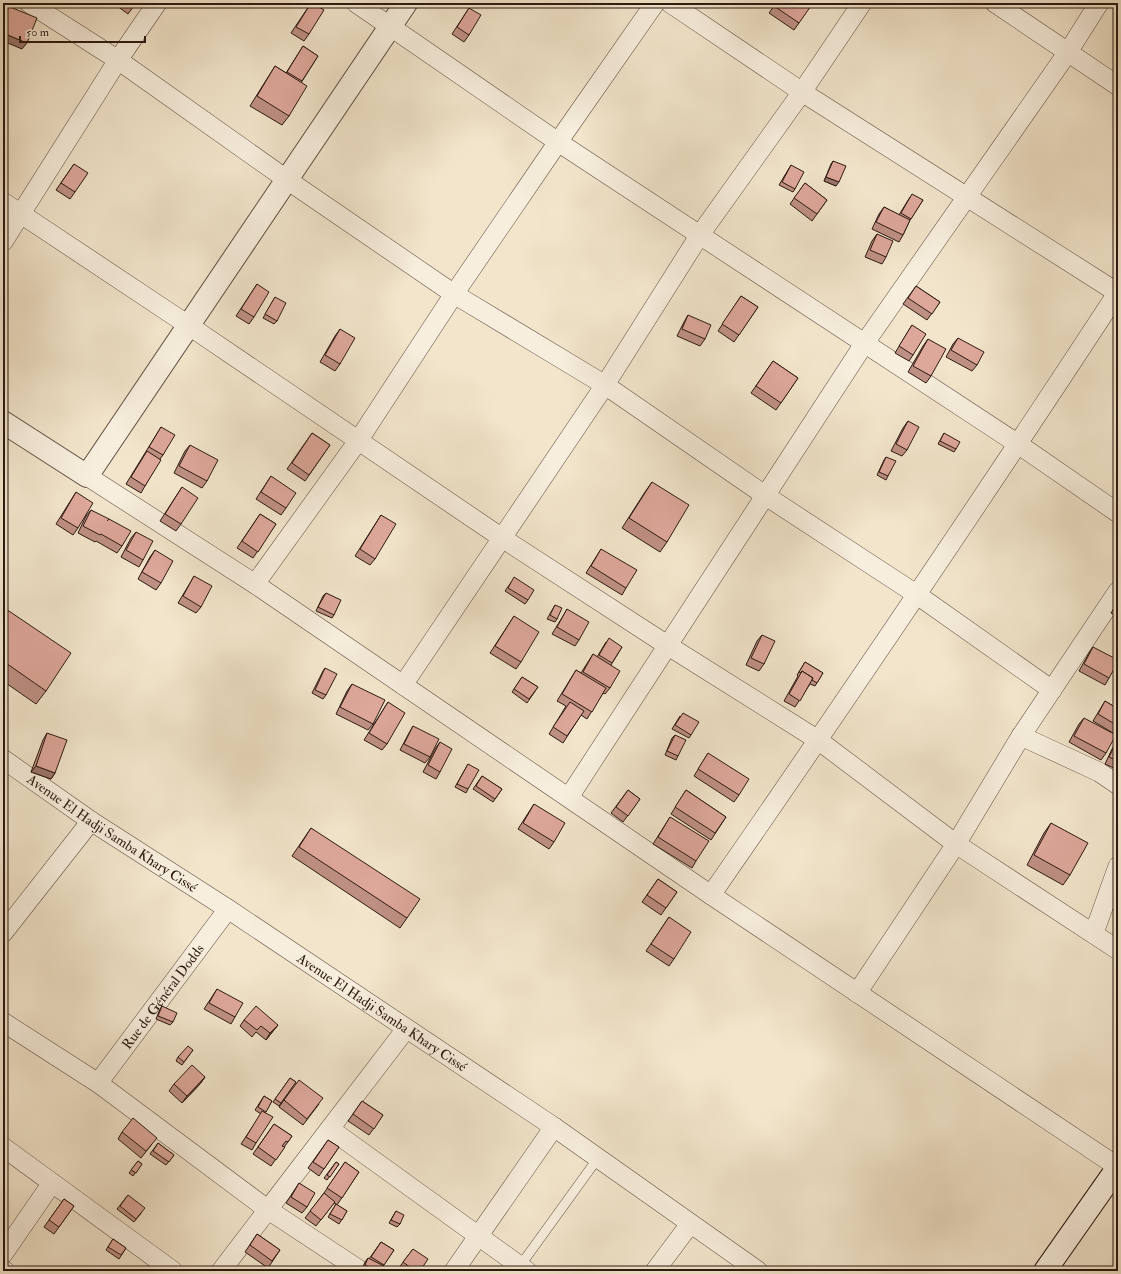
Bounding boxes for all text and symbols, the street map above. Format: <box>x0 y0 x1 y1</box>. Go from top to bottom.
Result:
scale bar <box>20 18 145 44</box>
text: 50 m <box>26 25 50 40</box>
street label: Avenue El Hadji Samba Khary Cissé <box>23 770 200 896</box>
street label: Rue de Général Dodds <box>118 941 208 1053</box>
street label: Avenue El Hadji Samba Khary Cissé <box>293 949 470 1076</box>

